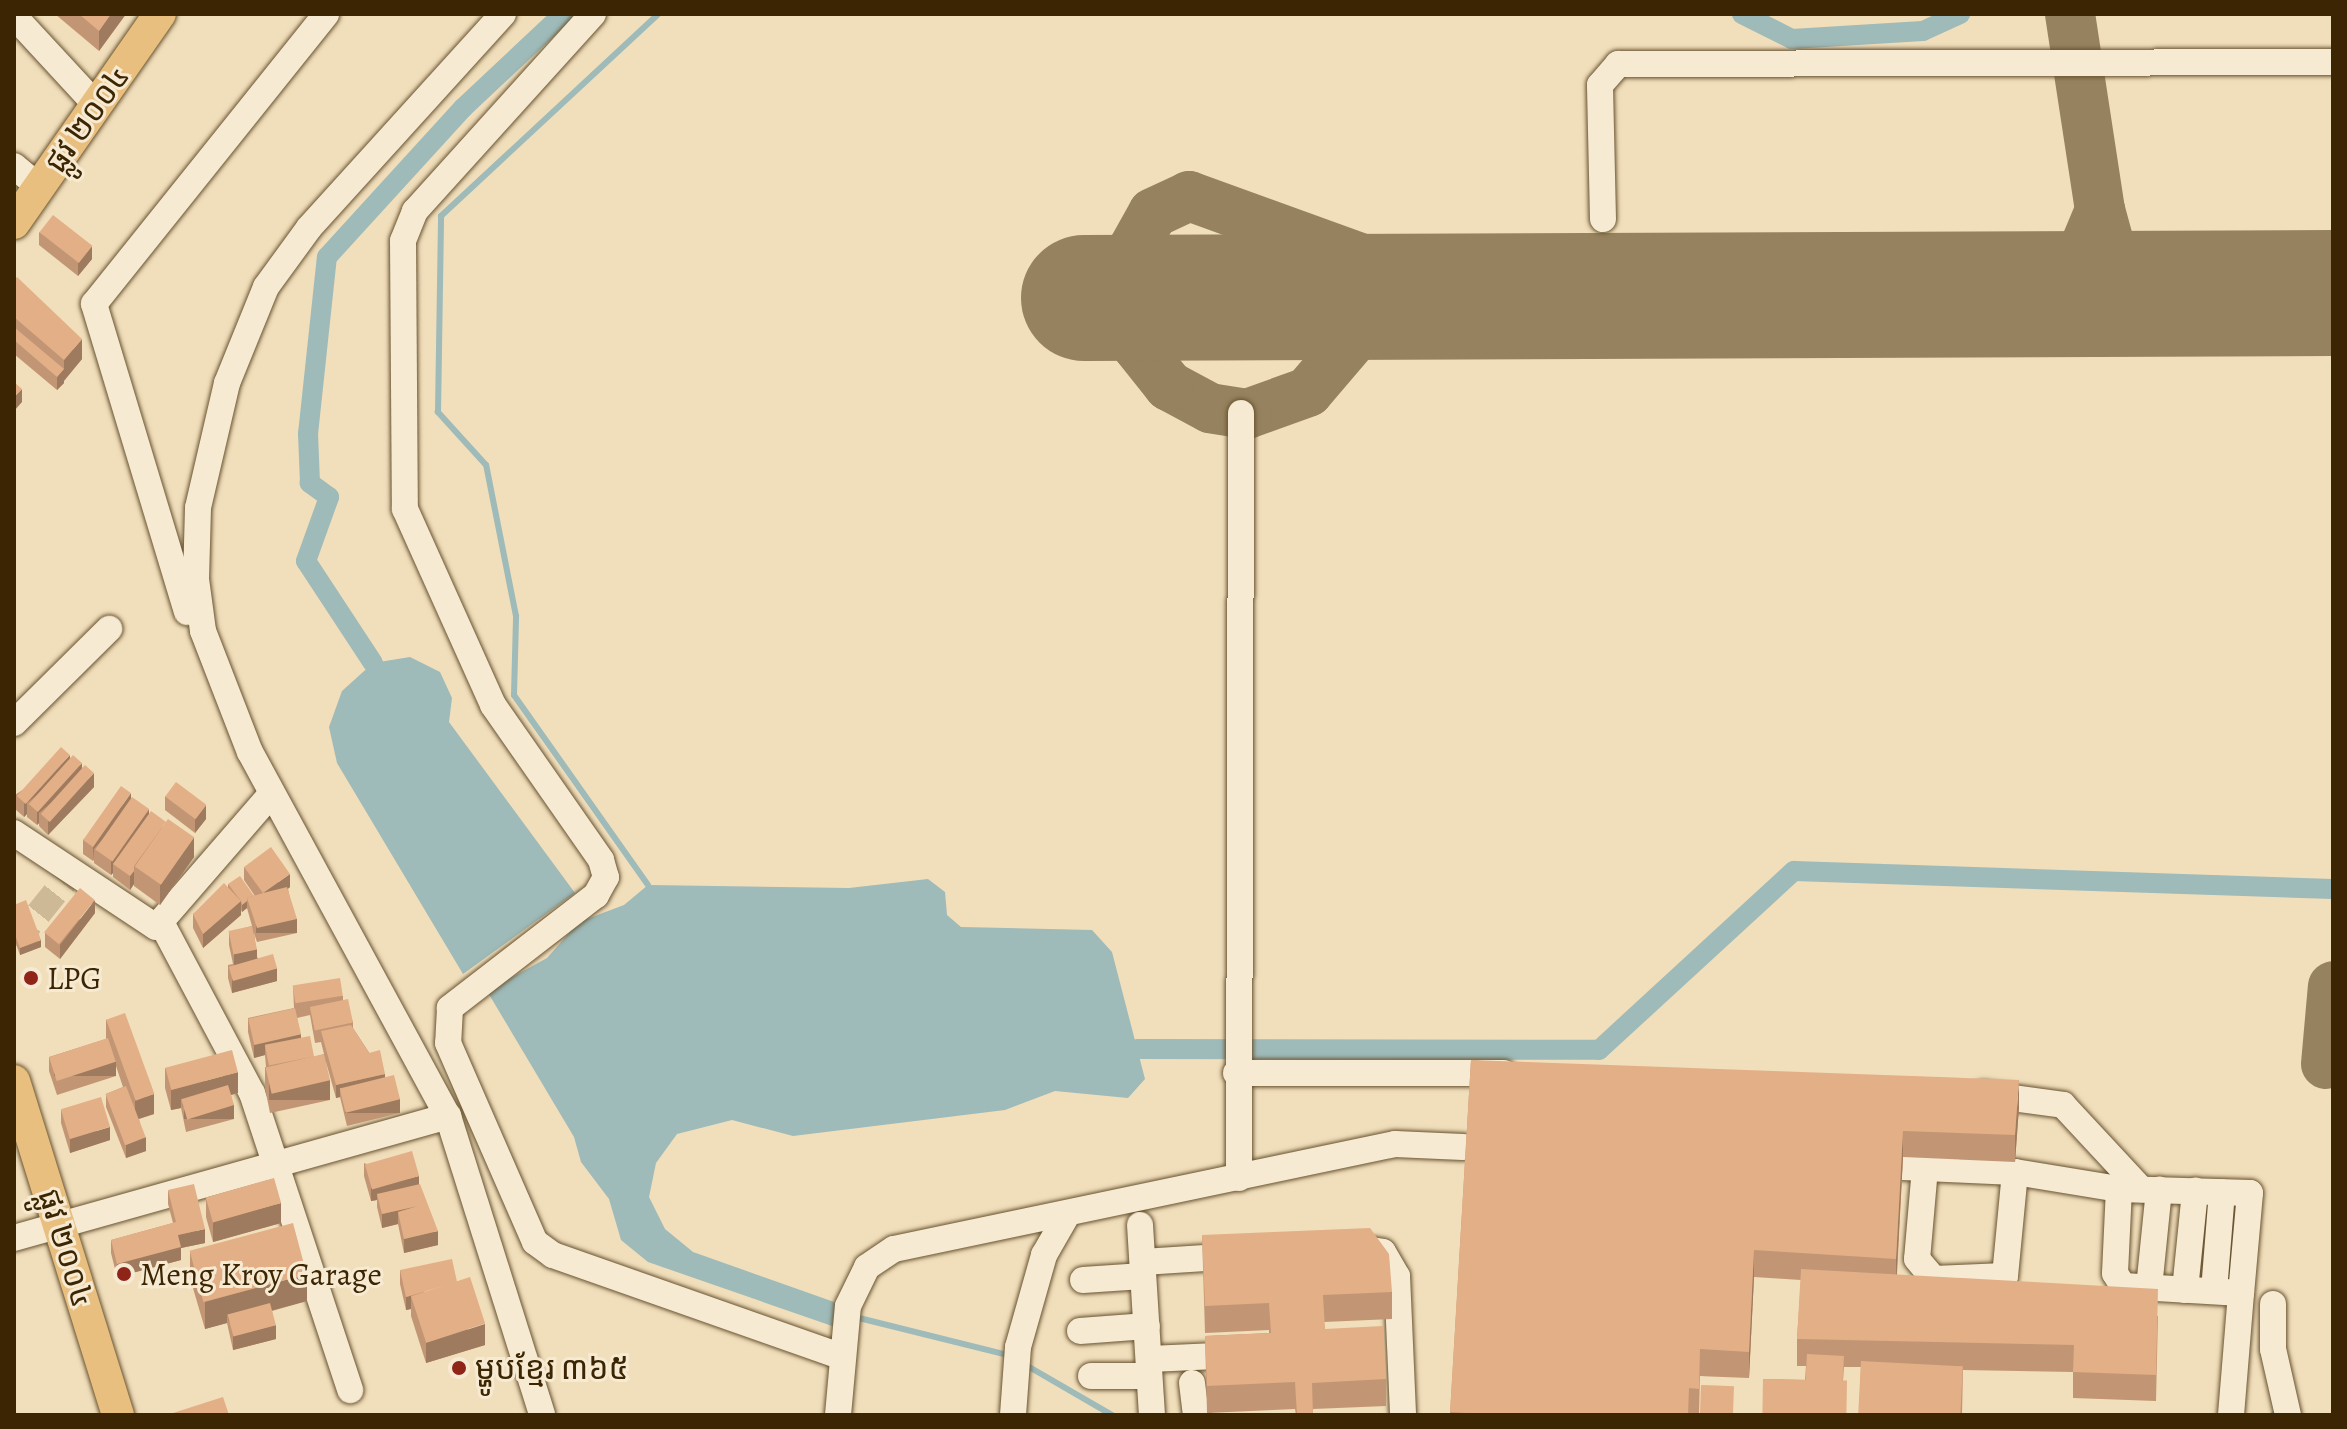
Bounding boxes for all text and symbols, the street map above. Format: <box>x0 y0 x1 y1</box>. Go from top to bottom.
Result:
street label: ផ្លូវ ២០០៤ <box>36 58 138 180</box>
place label: LPG <box>47 959 102 997</box>
marker: LPG <box>22 969 40 987</box>
street label: ផ្លូវ ២០០៤ <box>30 1184 102 1312</box>
place label: Meng Kroy Garage <box>140 1255 382 1293</box>
marker: Meng Kroy Garage <box>115 1265 133 1283</box>
place label: ម្ហូបខ្មែរ ៣៦៥ <box>475 1349 629 1387</box>
marker: ម្ហូបខ្មែរ ៣៦៥ <box>450 1359 468 1377</box>

